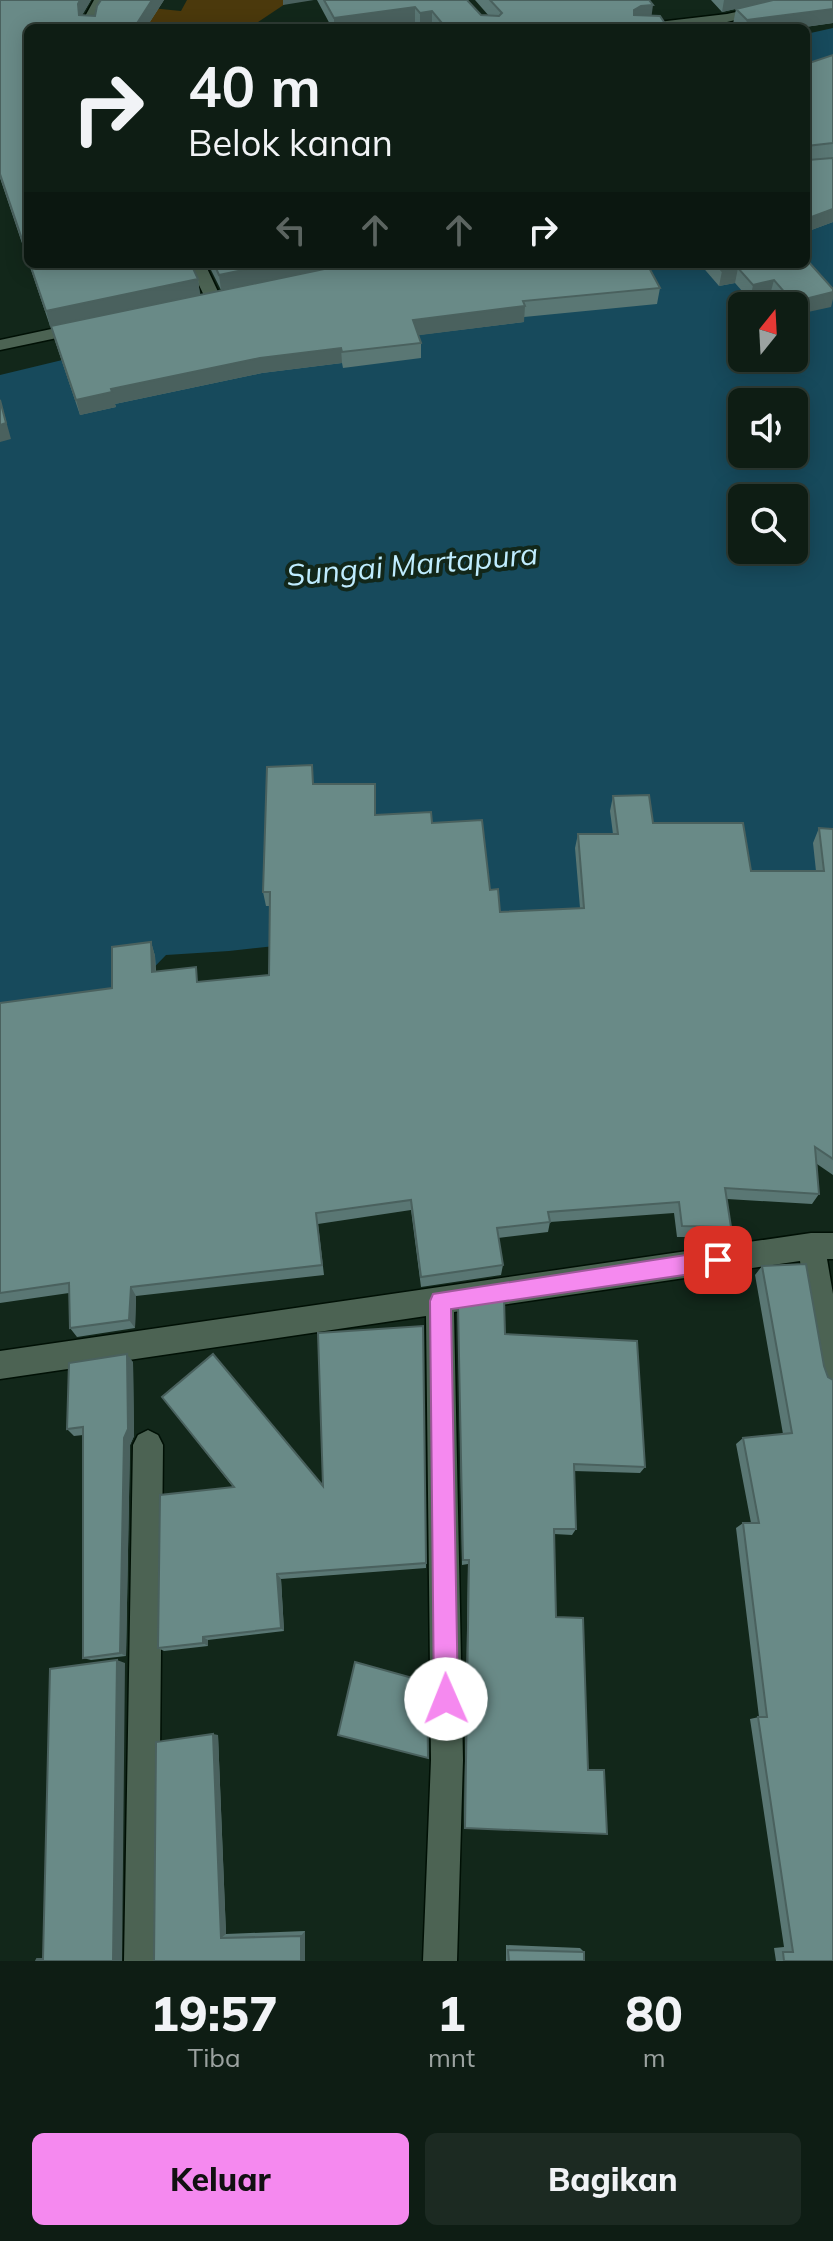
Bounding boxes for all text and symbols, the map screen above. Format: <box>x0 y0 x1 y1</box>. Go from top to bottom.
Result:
text: 40 m <box>188 51 321 121</box>
icon: right <box>56 56 160 160</box>
text: Belok kanan <box>188 120 393 165</box>
icon: left <box>269 208 313 252</box>
icon: ahead <box>353 208 397 252</box>
icon: ahead <box>437 208 481 252</box>
icon: right <box>521 208 565 252</box>
north arrow <box>728 292 808 372</box>
map controls <box>728 292 808 564</box>
button: sound <box>728 388 808 468</box>
button: search <box>728 484 808 564</box>
water label: Sungai Martapura <box>285 534 539 594</box>
pin <box>684 1226 752 1294</box>
icon: arrive <box>696 1238 740 1282</box>
position arrow <box>404 1657 488 1741</box>
text: 19:57 <box>150 1983 278 2043</box>
text: 1 <box>437 1983 466 2043</box>
text: 80 <box>625 1983 683 2043</box>
text: Tiba <box>187 2041 241 2074</box>
text: mnt <box>428 2041 475 2074</box>
text: m <box>643 2041 665 2074</box>
button: Keluar <box>32 2133 409 2225</box>
button: Bagikan <box>425 2133 801 2225</box>

